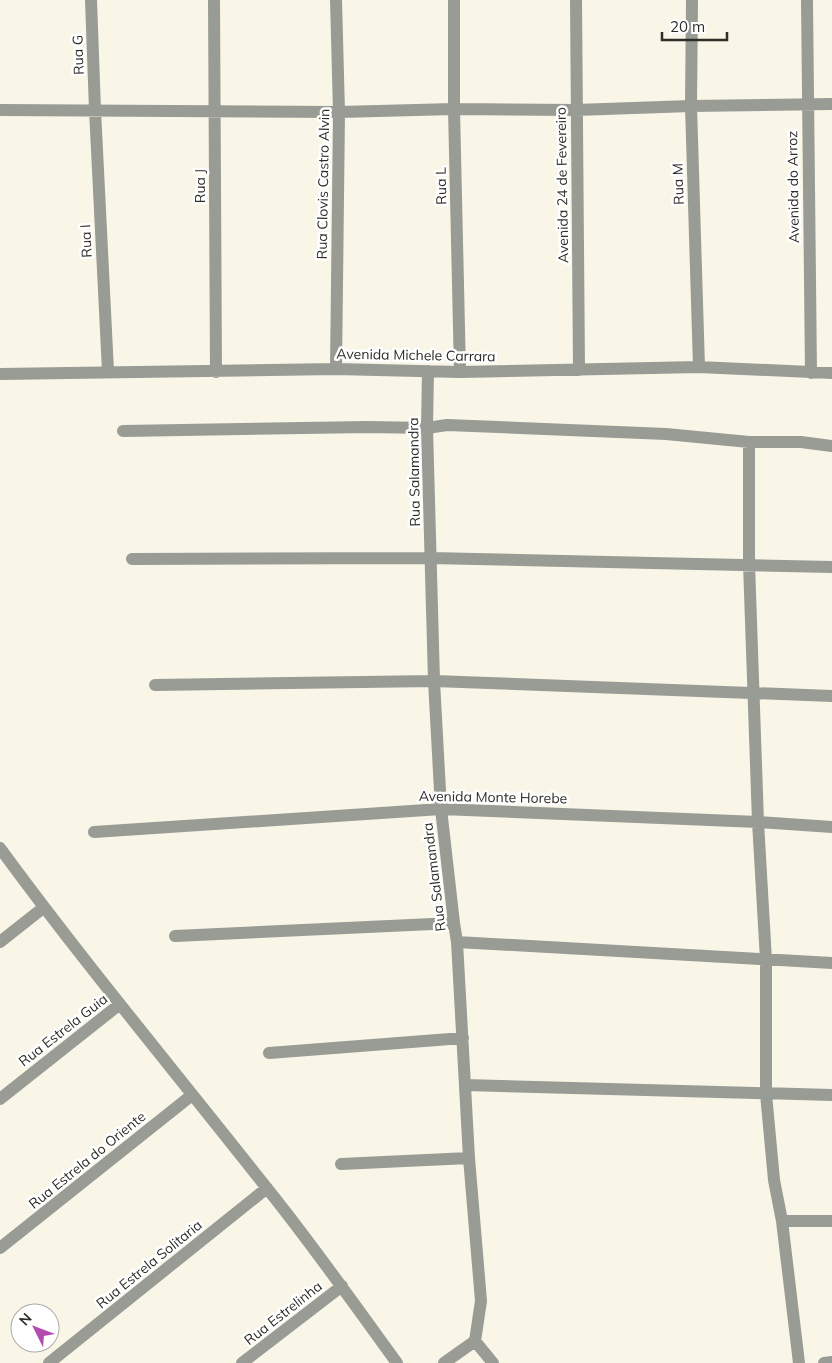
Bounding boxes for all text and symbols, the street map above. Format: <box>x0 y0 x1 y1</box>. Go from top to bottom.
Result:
scale bar <box>662 10 727 42</box>
text: 20 m <box>670 17 705 36</box>
street label: Rua G <box>68 35 88 75</box>
street label: Avenida 24 de Fevereiro <box>552 107 572 263</box>
street label: Rua Clovis Castro Alvin <box>313 108 333 260</box>
street label: Avenida do Arroz <box>783 131 803 243</box>
street label: Rua M <box>668 163 688 205</box>
street label: Rua L <box>432 167 450 205</box>
street label: Rua J <box>191 169 209 203</box>
street label: Rua I <box>76 224 96 258</box>
street label: Avenida Michele Carrara <box>336 345 496 365</box>
street label: Rua Salamandra <box>404 417 424 527</box>
street label: Avenida Monte Horebe <box>419 787 567 807</box>
street label: Rua Salamandra <box>418 822 450 932</box>
street label: Rua Estrela Guia <box>15 990 111 1070</box>
street label: Rua Estrela do Oriente <box>25 1107 149 1213</box>
street label: Rua Estrela Solitaria <box>92 1216 206 1312</box>
street label: Rua Estrelinha <box>240 1277 326 1349</box>
north arrow <box>10 1303 60 1353</box>
text: N <box>15 1309 36 1329</box>

